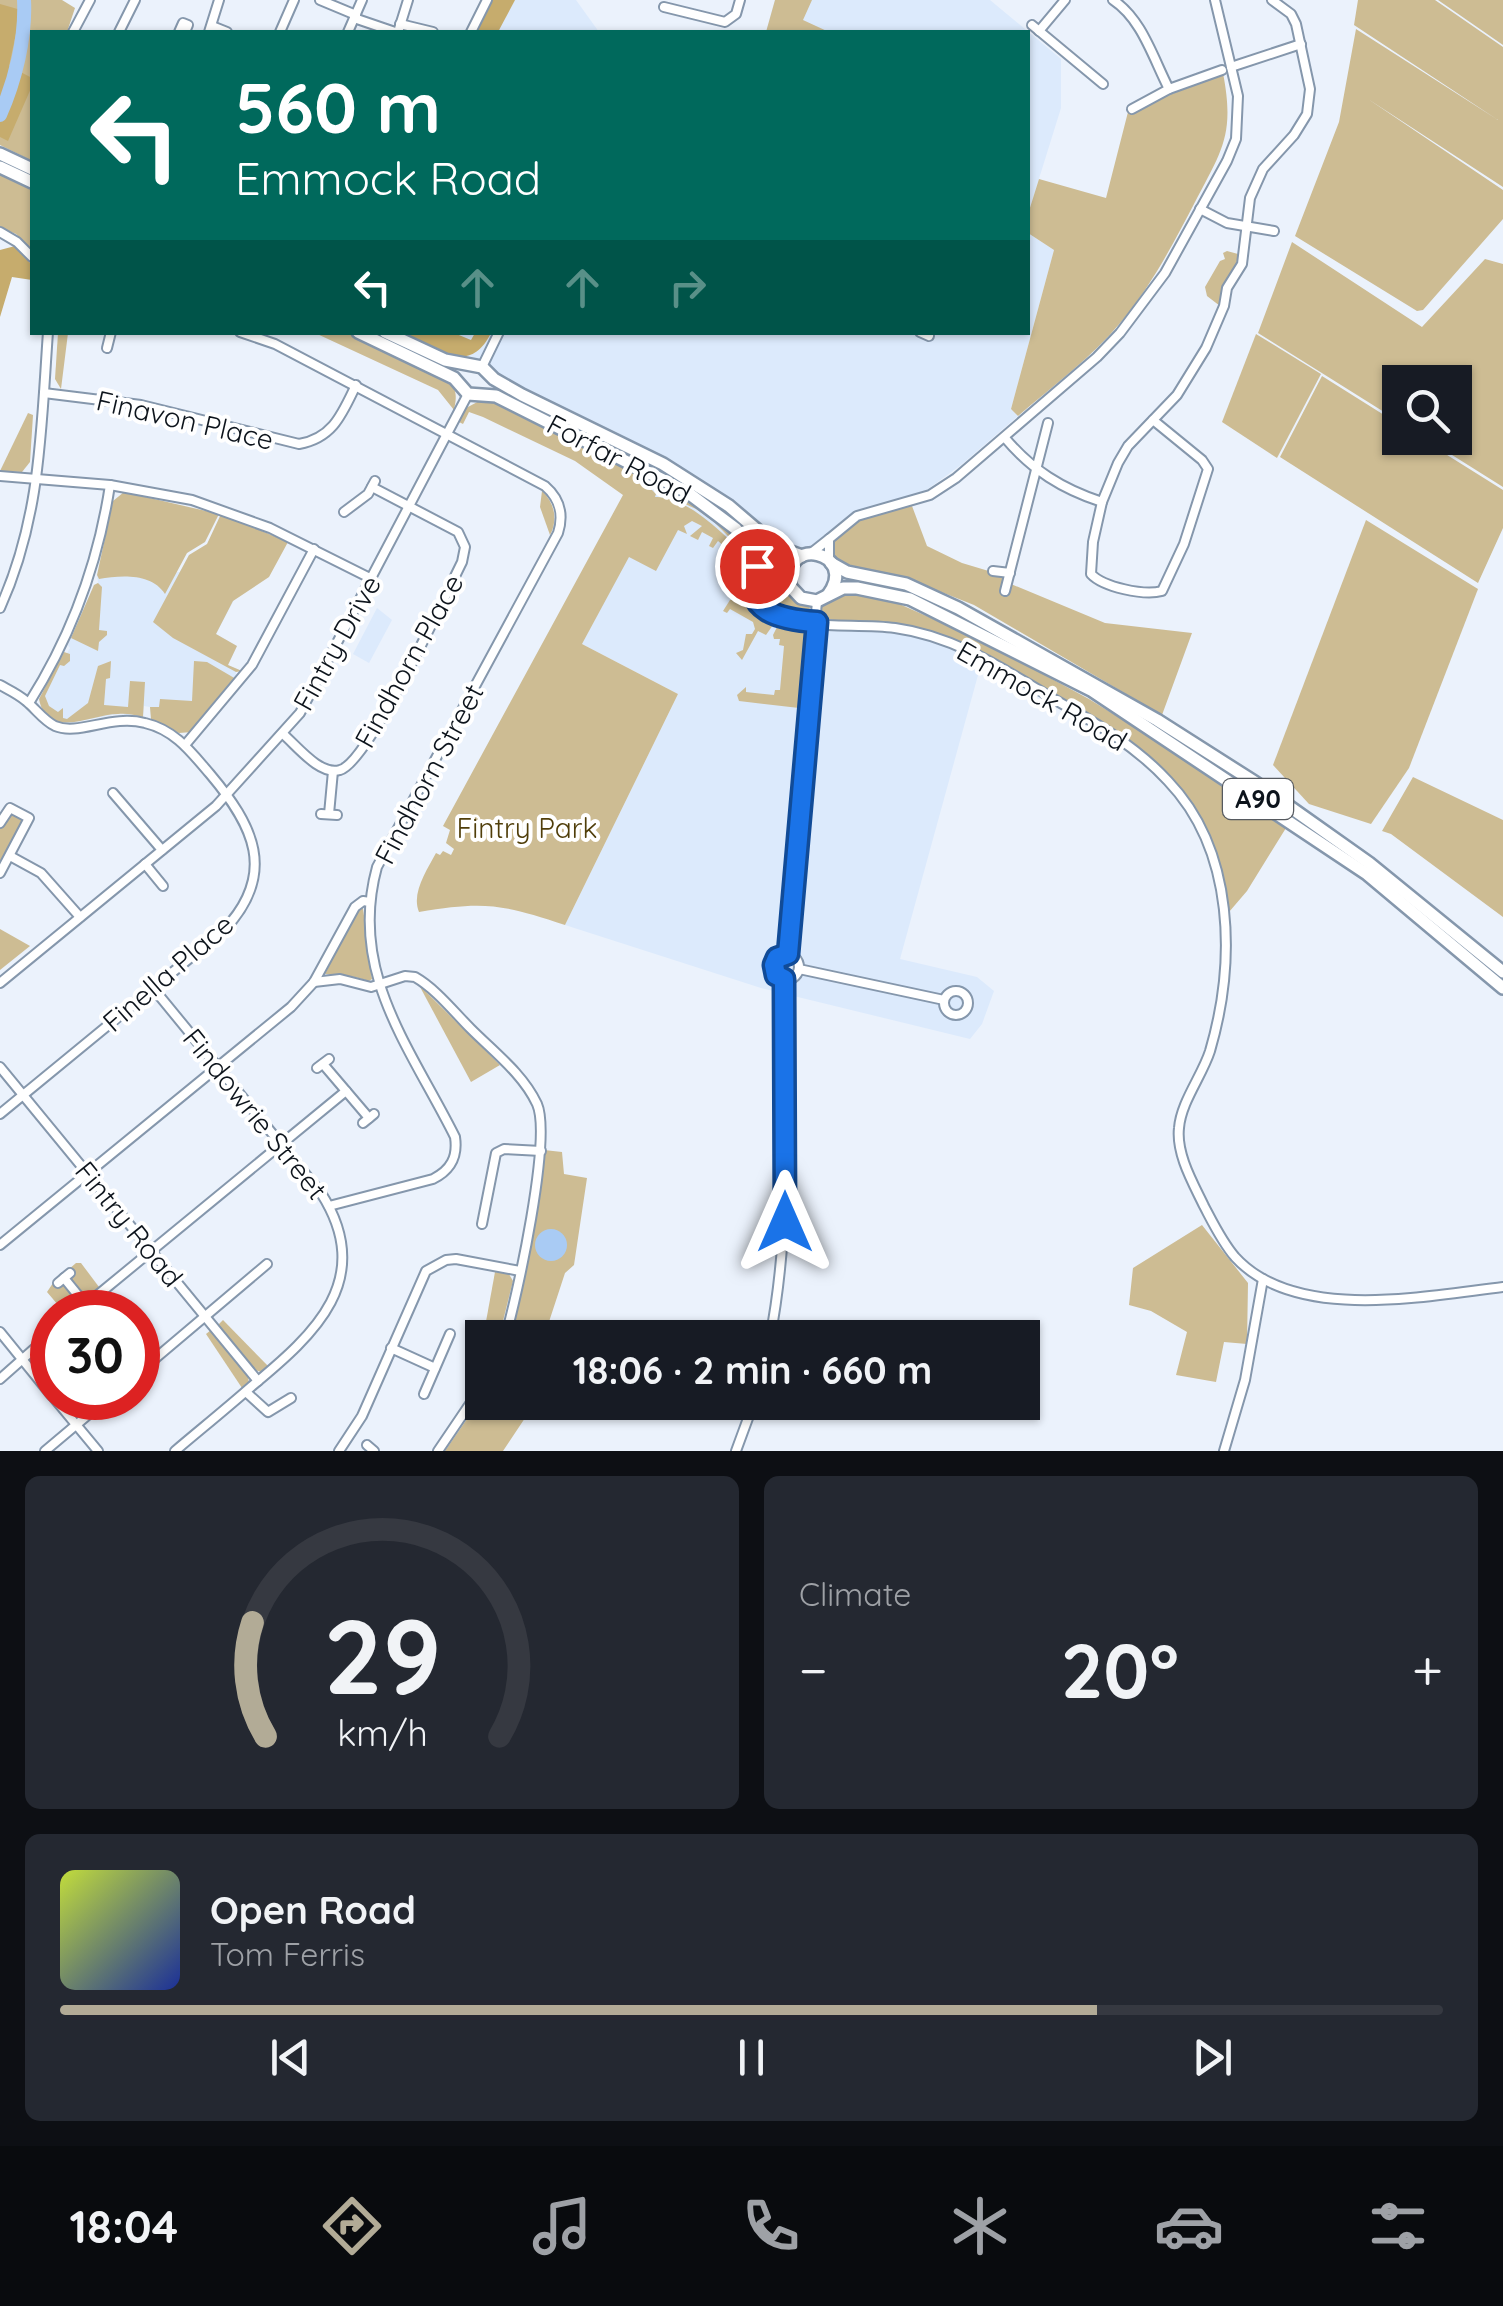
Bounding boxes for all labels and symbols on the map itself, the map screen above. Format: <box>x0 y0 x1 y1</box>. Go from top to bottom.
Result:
street label: Finavon Place <box>93 382 277 457</box>
street label: Forfar Road <box>541 406 697 511</box>
pin <box>715 524 800 609</box>
street label: Findhorn Place <box>347 568 471 754</box>
street label: Fintry Drive <box>285 569 388 717</box>
street label: Emmock Road <box>951 633 1133 758</box>
street label: Findhorn Street <box>366 678 491 870</box>
road number: A90 <box>1223 779 1293 819</box>
park label: Fintry Park <box>456 810 598 845</box>
street label: Finella Place <box>95 906 240 1039</box>
street label: Findowrie Street <box>176 1021 335 1206</box>
street label: Fintry Road <box>68 1154 191 1294</box>
position arrow <box>733 1170 837 1274</box>
speed limit sign: 30 <box>30 1290 160 1420</box>

